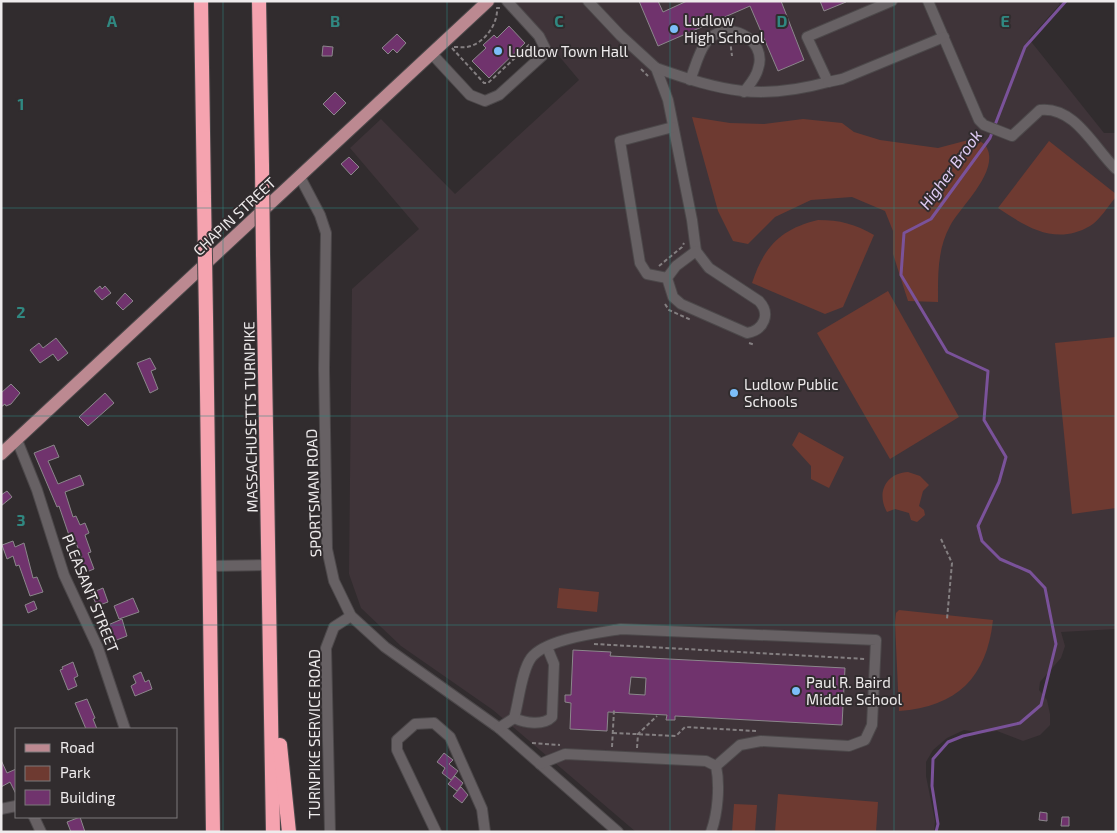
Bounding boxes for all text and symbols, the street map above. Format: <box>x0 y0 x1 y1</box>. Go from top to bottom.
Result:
text: A <box>107 11 118 30</box>
text: B <box>330 11 340 30</box>
text: C <box>554 11 564 30</box>
place label: Ludlow High School <box>684 11 765 46</box>
text: D <box>777 11 788 30</box>
text: E <box>1000 11 1010 30</box>
marker: Ludlow High School <box>668 23 680 35</box>
place label: Ludlow Town Hall <box>508 42 628 60</box>
marker: Ludlow Town Hall <box>492 45 504 57</box>
text: 1 <box>18 94 24 113</box>
water label: Higher Brook <box>915 125 985 213</box>
street label: CHAPIN STREET <box>189 173 279 259</box>
text: 2 <box>16 302 26 321</box>
street label: MASSACHUSETTS TURNPIKE <box>239 321 261 513</box>
place label: Ludlow Public Schools <box>744 375 839 410</box>
marker: Ludlow Public Schools <box>728 387 740 399</box>
street label: SPORTSMAN ROAD <box>302 428 324 558</box>
text: 3 <box>16 510 26 529</box>
street label: PLEASANT STREET <box>59 531 123 655</box>
street label: TURNPIKE SERVICE ROAD <box>305 649 323 819</box>
place label: Paul R. Baird Middle School <box>806 673 902 708</box>
marker: Paul R. Baird Middle School <box>790 685 802 697</box>
legend <box>15 728 178 818</box>
text: Road <box>60 738 95 756</box>
text: Park <box>60 763 91 781</box>
text: Building <box>60 788 116 806</box>

